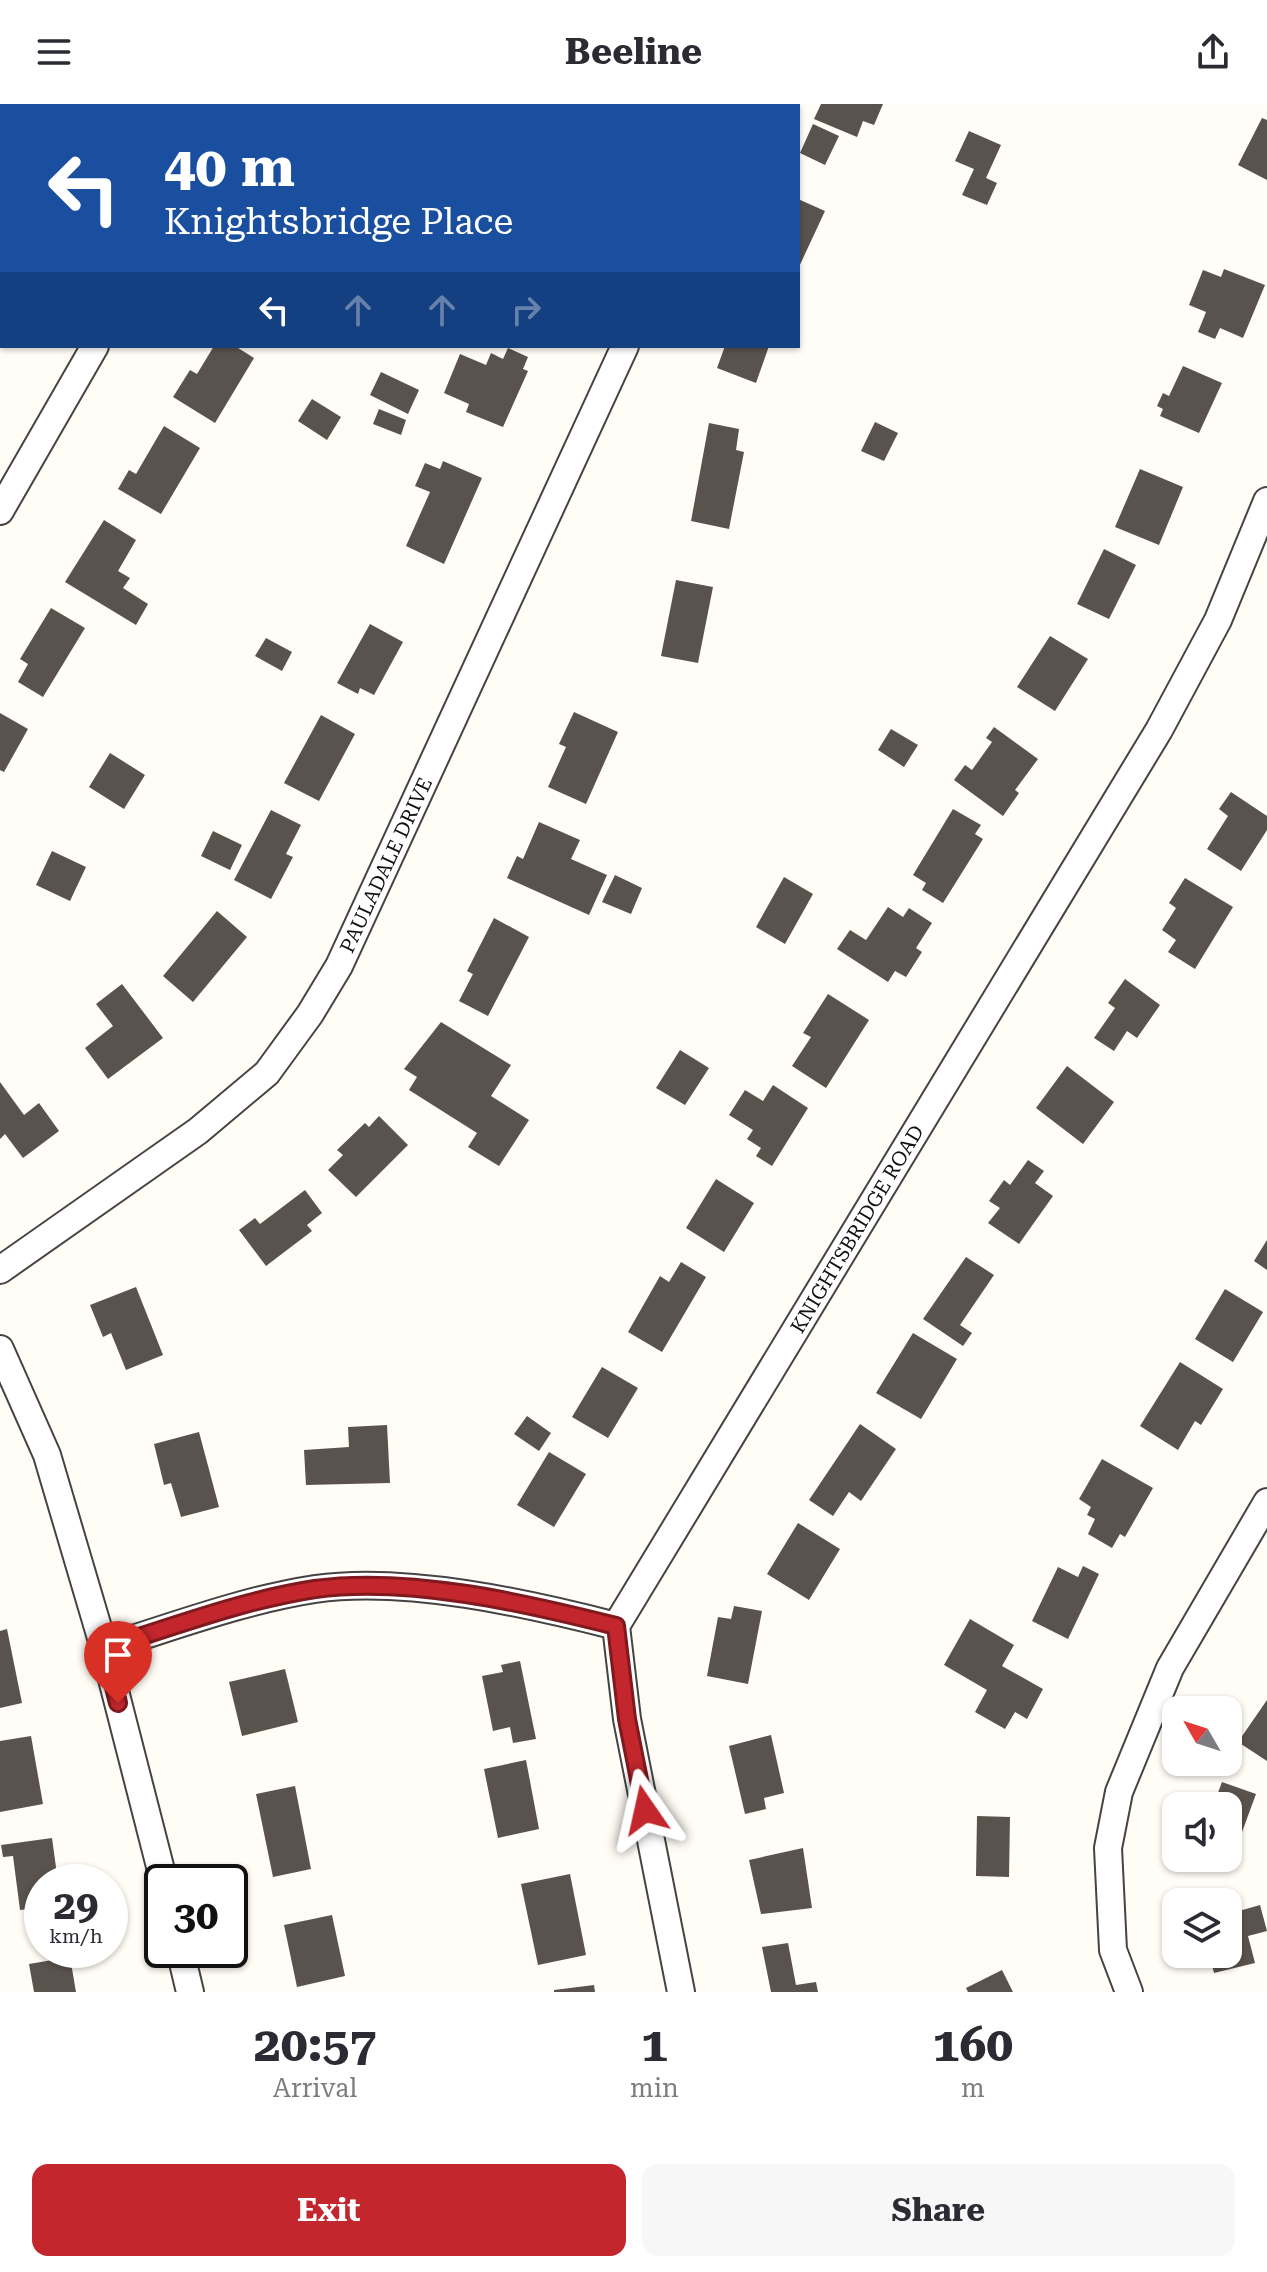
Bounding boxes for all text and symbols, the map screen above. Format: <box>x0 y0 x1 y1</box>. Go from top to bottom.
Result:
icon: menu <box>32 30 76 74</box>
icon: share <box>1191 30 1235 74</box>
text: Beeline <box>565 31 702 73</box>
text: 40 m <box>164 134 295 200</box>
icon: left <box>32 136 136 240</box>
text: Knightsbridge Place <box>164 201 513 243</box>
icon: left <box>252 288 296 332</box>
icon: ahead <box>336 288 380 332</box>
icon: ahead <box>420 288 464 332</box>
icon: right <box>504 288 548 332</box>
street label: PAULADALE DRIVE <box>335 773 437 957</box>
street label: KNIGHTSBRIDGE ROAD <box>785 1121 929 1337</box>
pin <box>84 1621 152 1703</box>
icon: arrive <box>96 1633 140 1677</box>
north arrow <box>1162 1696 1242 1776</box>
map controls <box>1162 1696 1242 1968</box>
position arrow <box>603 1768 687 1852</box>
button: sound <box>1162 1792 1242 1872</box>
speed limit sign: 30 <box>144 1864 248 1968</box>
text: 29 <box>54 1882 98 1929</box>
button: layers <box>1162 1888 1242 1968</box>
text: km/h <box>49 1924 103 1948</box>
text: 20:57 <box>254 2017 376 2073</box>
text: 1 <box>641 2017 668 2073</box>
text: 160 <box>933 2017 1013 2073</box>
text: Arrival <box>273 2073 357 2103</box>
text: min <box>630 2073 679 2103</box>
text: m <box>961 2073 985 2103</box>
button: Exit <box>32 2164 626 2256</box>
button: Share <box>642 2164 1235 2256</box>

